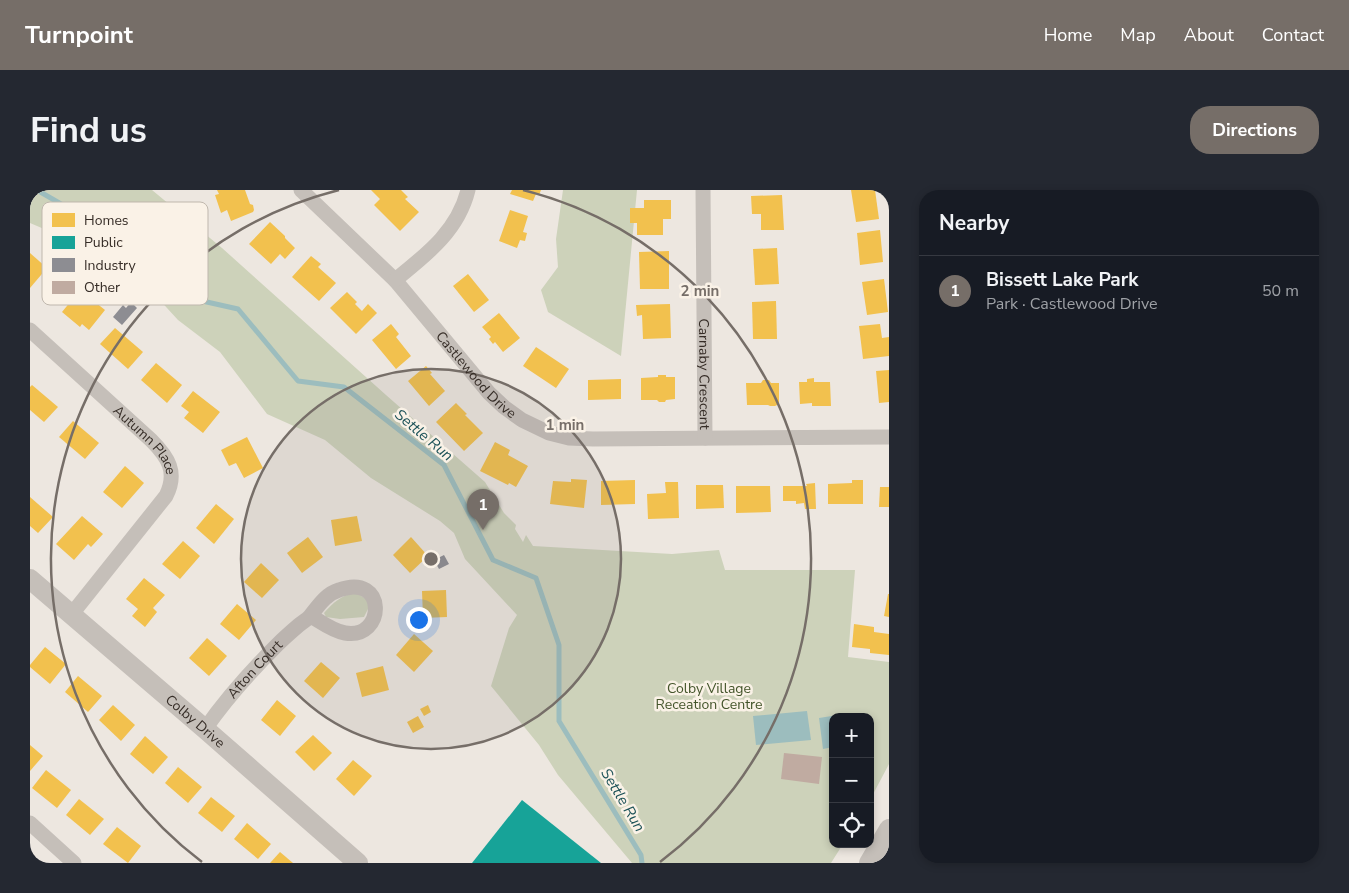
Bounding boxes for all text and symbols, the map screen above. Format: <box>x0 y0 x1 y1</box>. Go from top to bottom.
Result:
text: Turnpoint <box>25 19 133 51</box>
text: Home <box>1044 23 1092 47</box>
text: Map <box>1120 23 1156 47</box>
text: About <box>1184 23 1234 47</box>
text: Contact <box>1262 23 1324 47</box>
button: Directions <box>1190 106 1319 154</box>
text: Find us <box>30 107 147 154</box>
legend <box>42 202 208 305</box>
text: Nearby <box>939 209 1009 237</box>
text: Homes <box>84 211 129 230</box>
text: Public <box>84 233 123 252</box>
text: Industry <box>84 256 137 275</box>
text: Bissett Lake Park <box>986 267 1138 293</box>
text: Other <box>84 278 120 297</box>
text: 1 <box>950 280 960 302</box>
text: 50 m <box>1262 280 1299 302</box>
text: 2 min <box>681 281 719 301</box>
text: Park · Castlewood Drive <box>986 293 1158 315</box>
street label: Carnaby Crescent <box>695 318 714 430</box>
street label: Castlewood Drive <box>432 327 520 422</box>
street label: Autumn Place <box>109 401 181 476</box>
water label: Settle Run <box>390 405 458 465</box>
text: 1 min <box>546 415 584 435</box>
pin: 1 <box>467 489 499 530</box>
centre of rings <box>422 550 440 568</box>
your location <box>406 607 432 633</box>
street label: Afton Court <box>223 635 287 702</box>
park label: Colby Village Receation Centre <box>656 679 762 714</box>
street label: Colby Drive <box>162 690 229 752</box>
map controls <box>829 713 874 848</box>
button: + <box>829 713 874 758</box>
button: − <box>829 758 874 803</box>
water label: Settle Run <box>596 765 650 835</box>
button: locate <box>829 803 874 848</box>

